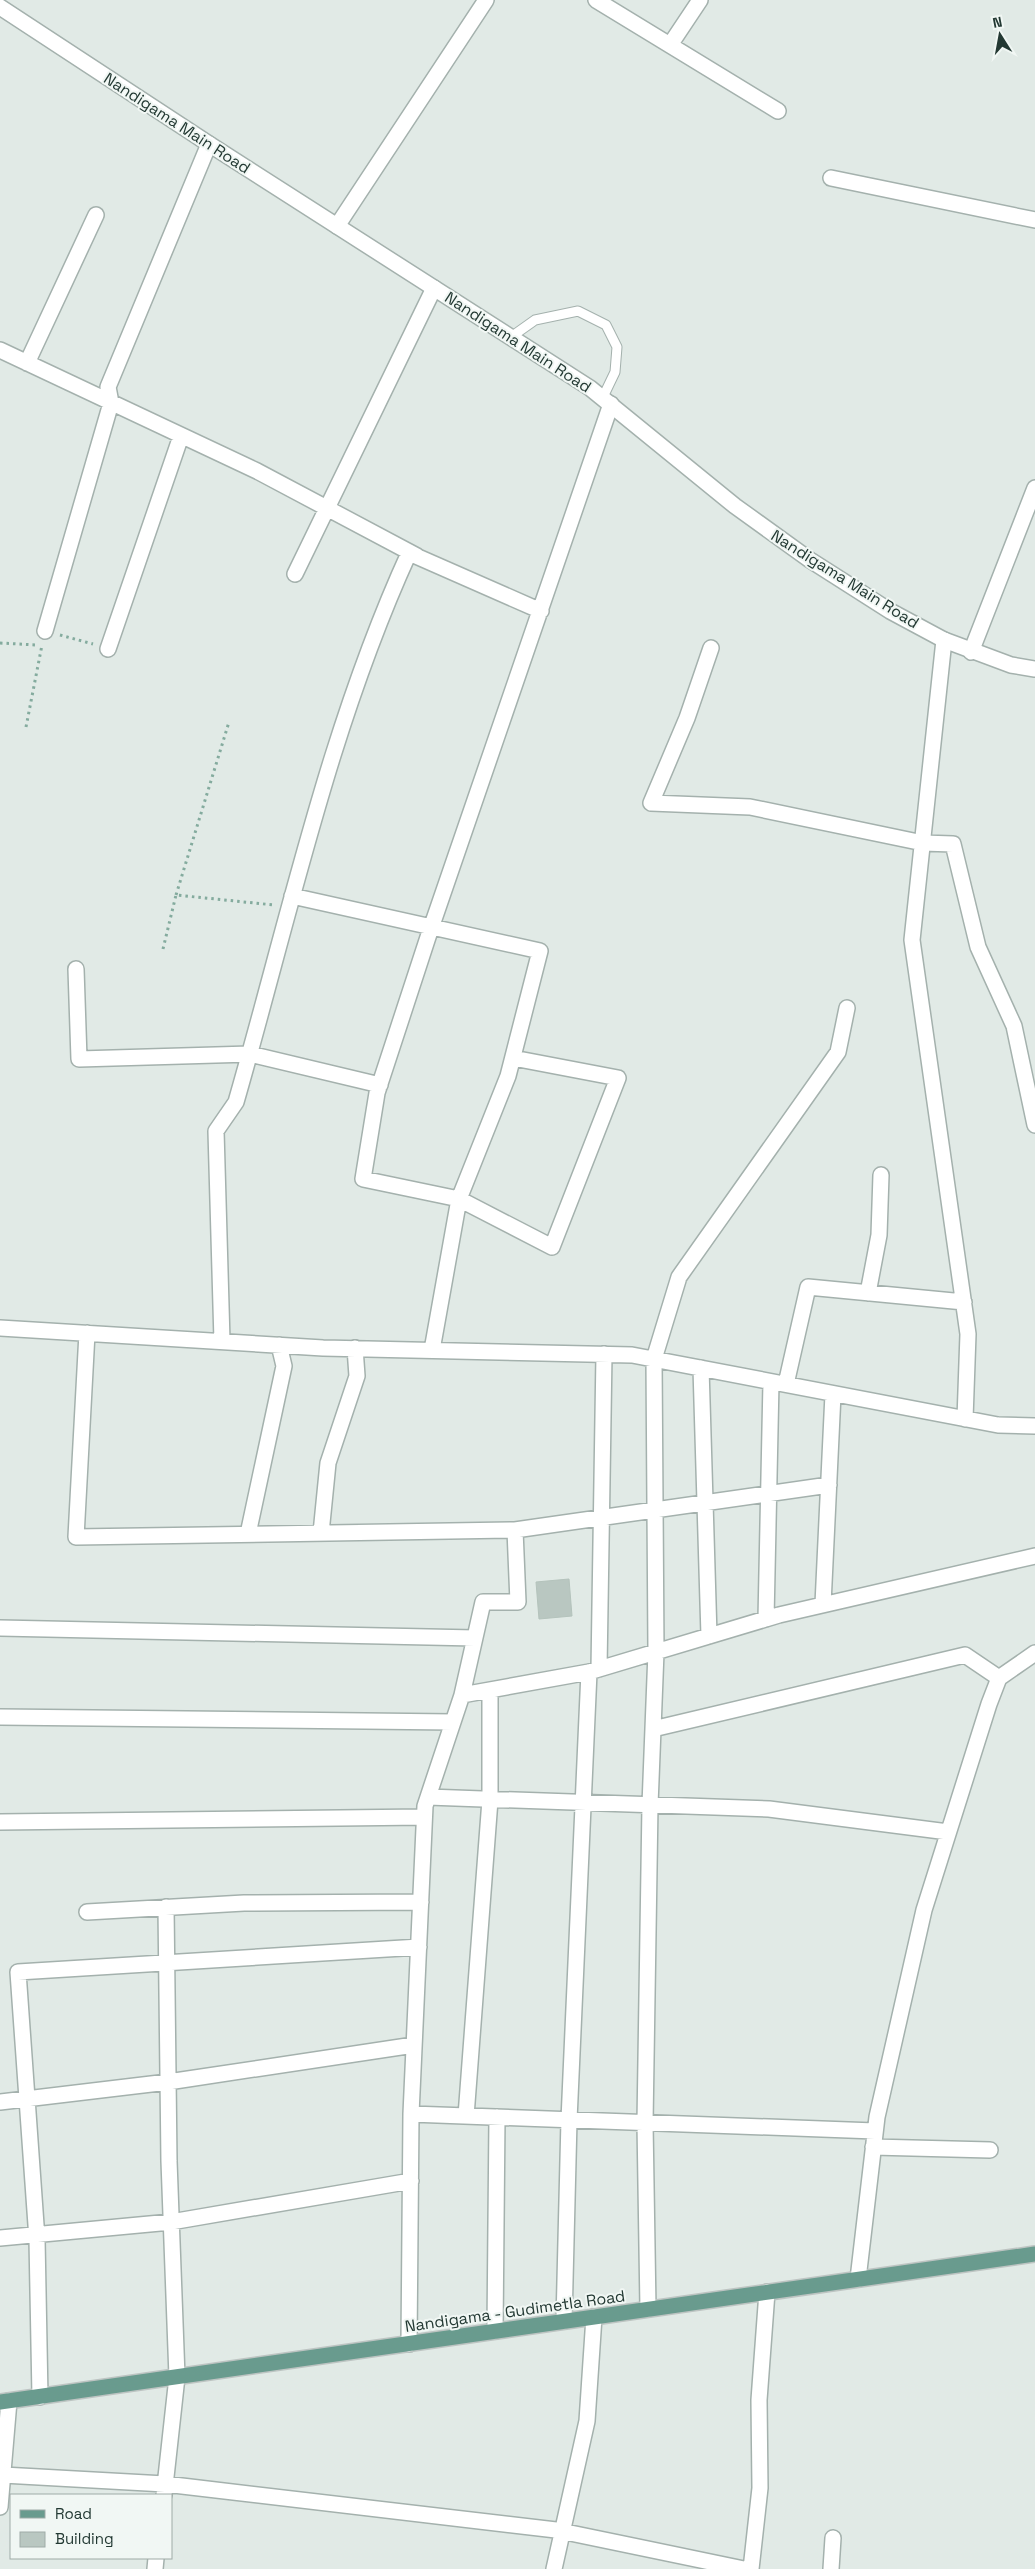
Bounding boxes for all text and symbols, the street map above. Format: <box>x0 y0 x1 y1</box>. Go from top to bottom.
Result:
north arrow <box>975 10 1025 60</box>
text: N <box>991 13 1004 32</box>
street label: Nandigama Main Road <box>100 68 254 178</box>
street label: Nandigama Main Road <box>441 287 595 397</box>
street label: Nandigama Main Road <box>767 525 923 633</box>
street label: Nandigama - Gudimetla Road <box>404 2285 626 2337</box>
legend <box>10 2494 172 2559</box>
text: Road <box>55 2504 92 2523</box>
text: Building <box>55 2529 114 2548</box>

